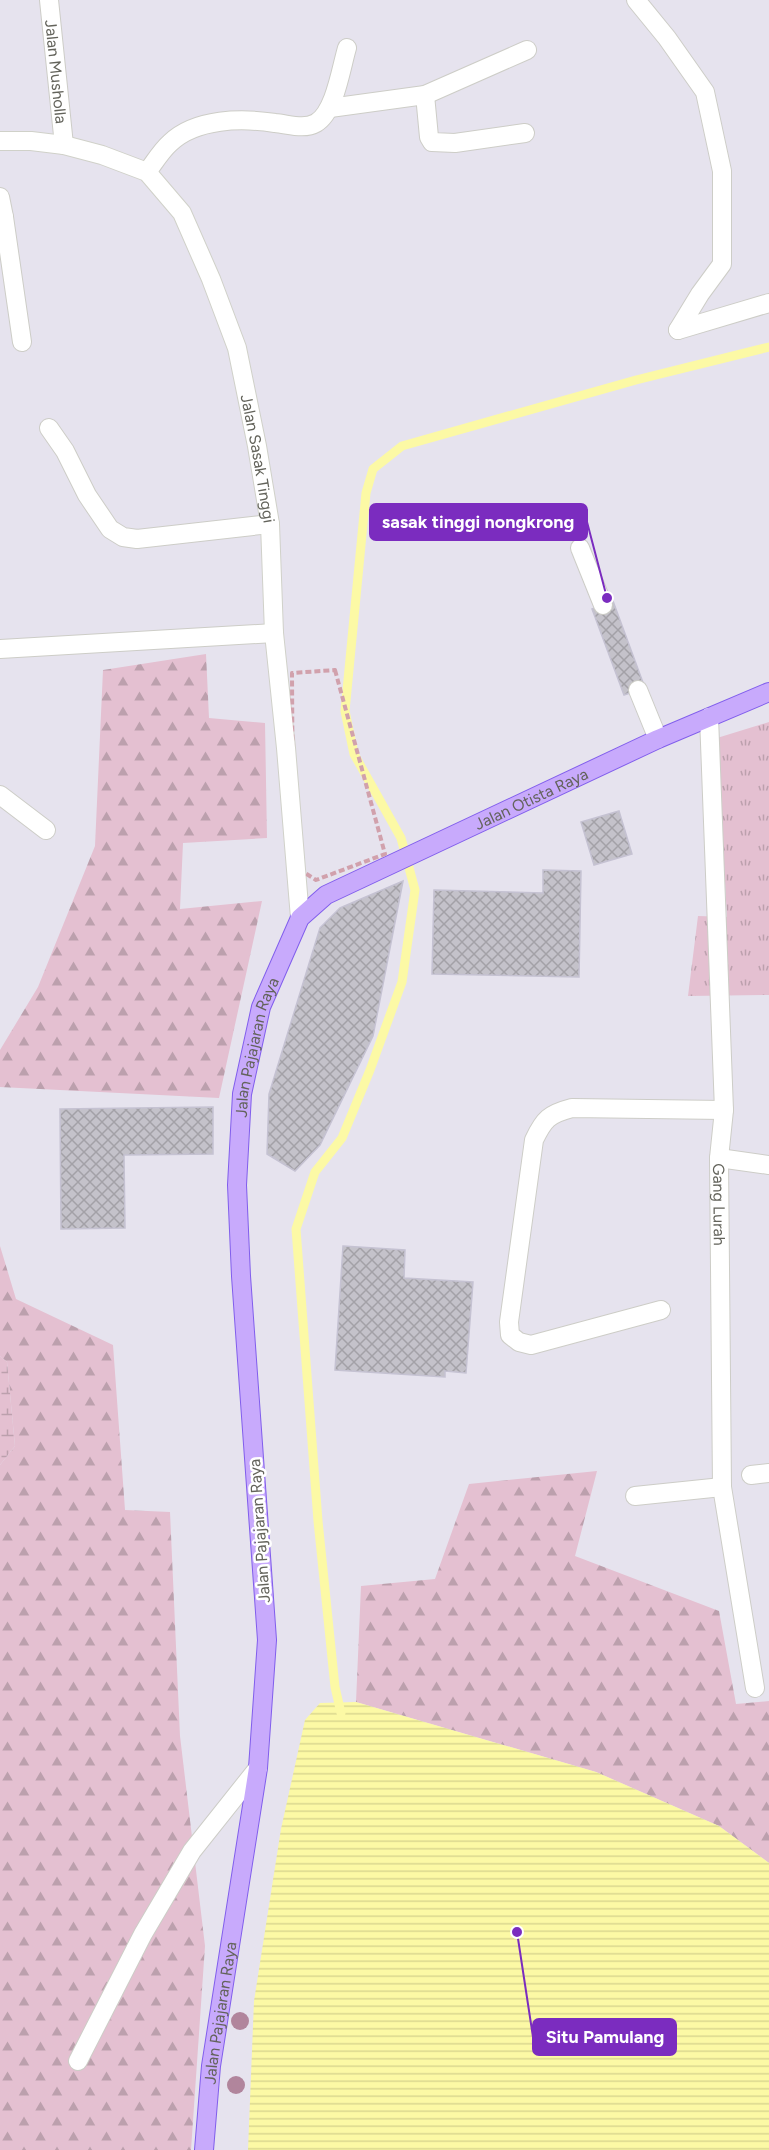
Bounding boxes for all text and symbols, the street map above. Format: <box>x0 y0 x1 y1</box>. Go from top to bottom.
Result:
street label: Jalan Musholla <box>41 19 71 125</box>
street label: Jalan Sasak Tinggi <box>237 393 279 524</box>
callout: sasak tinggi nongkrong <box>370 504 587 540</box>
text: sasak tinggi nongkrong <box>382 511 574 533</box>
street label: Jalan Otista Raya <box>471 764 591 834</box>
street label: Jalan Pajajaran Raya <box>232 974 283 1118</box>
street label: Gang Lurah <box>709 1163 729 1246</box>
street label: Jalan Pajajaran Raya <box>245 1458 274 1603</box>
street label: Jalan Pajajaran Raya <box>201 1940 240 2085</box>
callout: Situ Pamulang <box>533 2019 676 2055</box>
text: Situ Pamulang <box>546 2026 664 2048</box>

